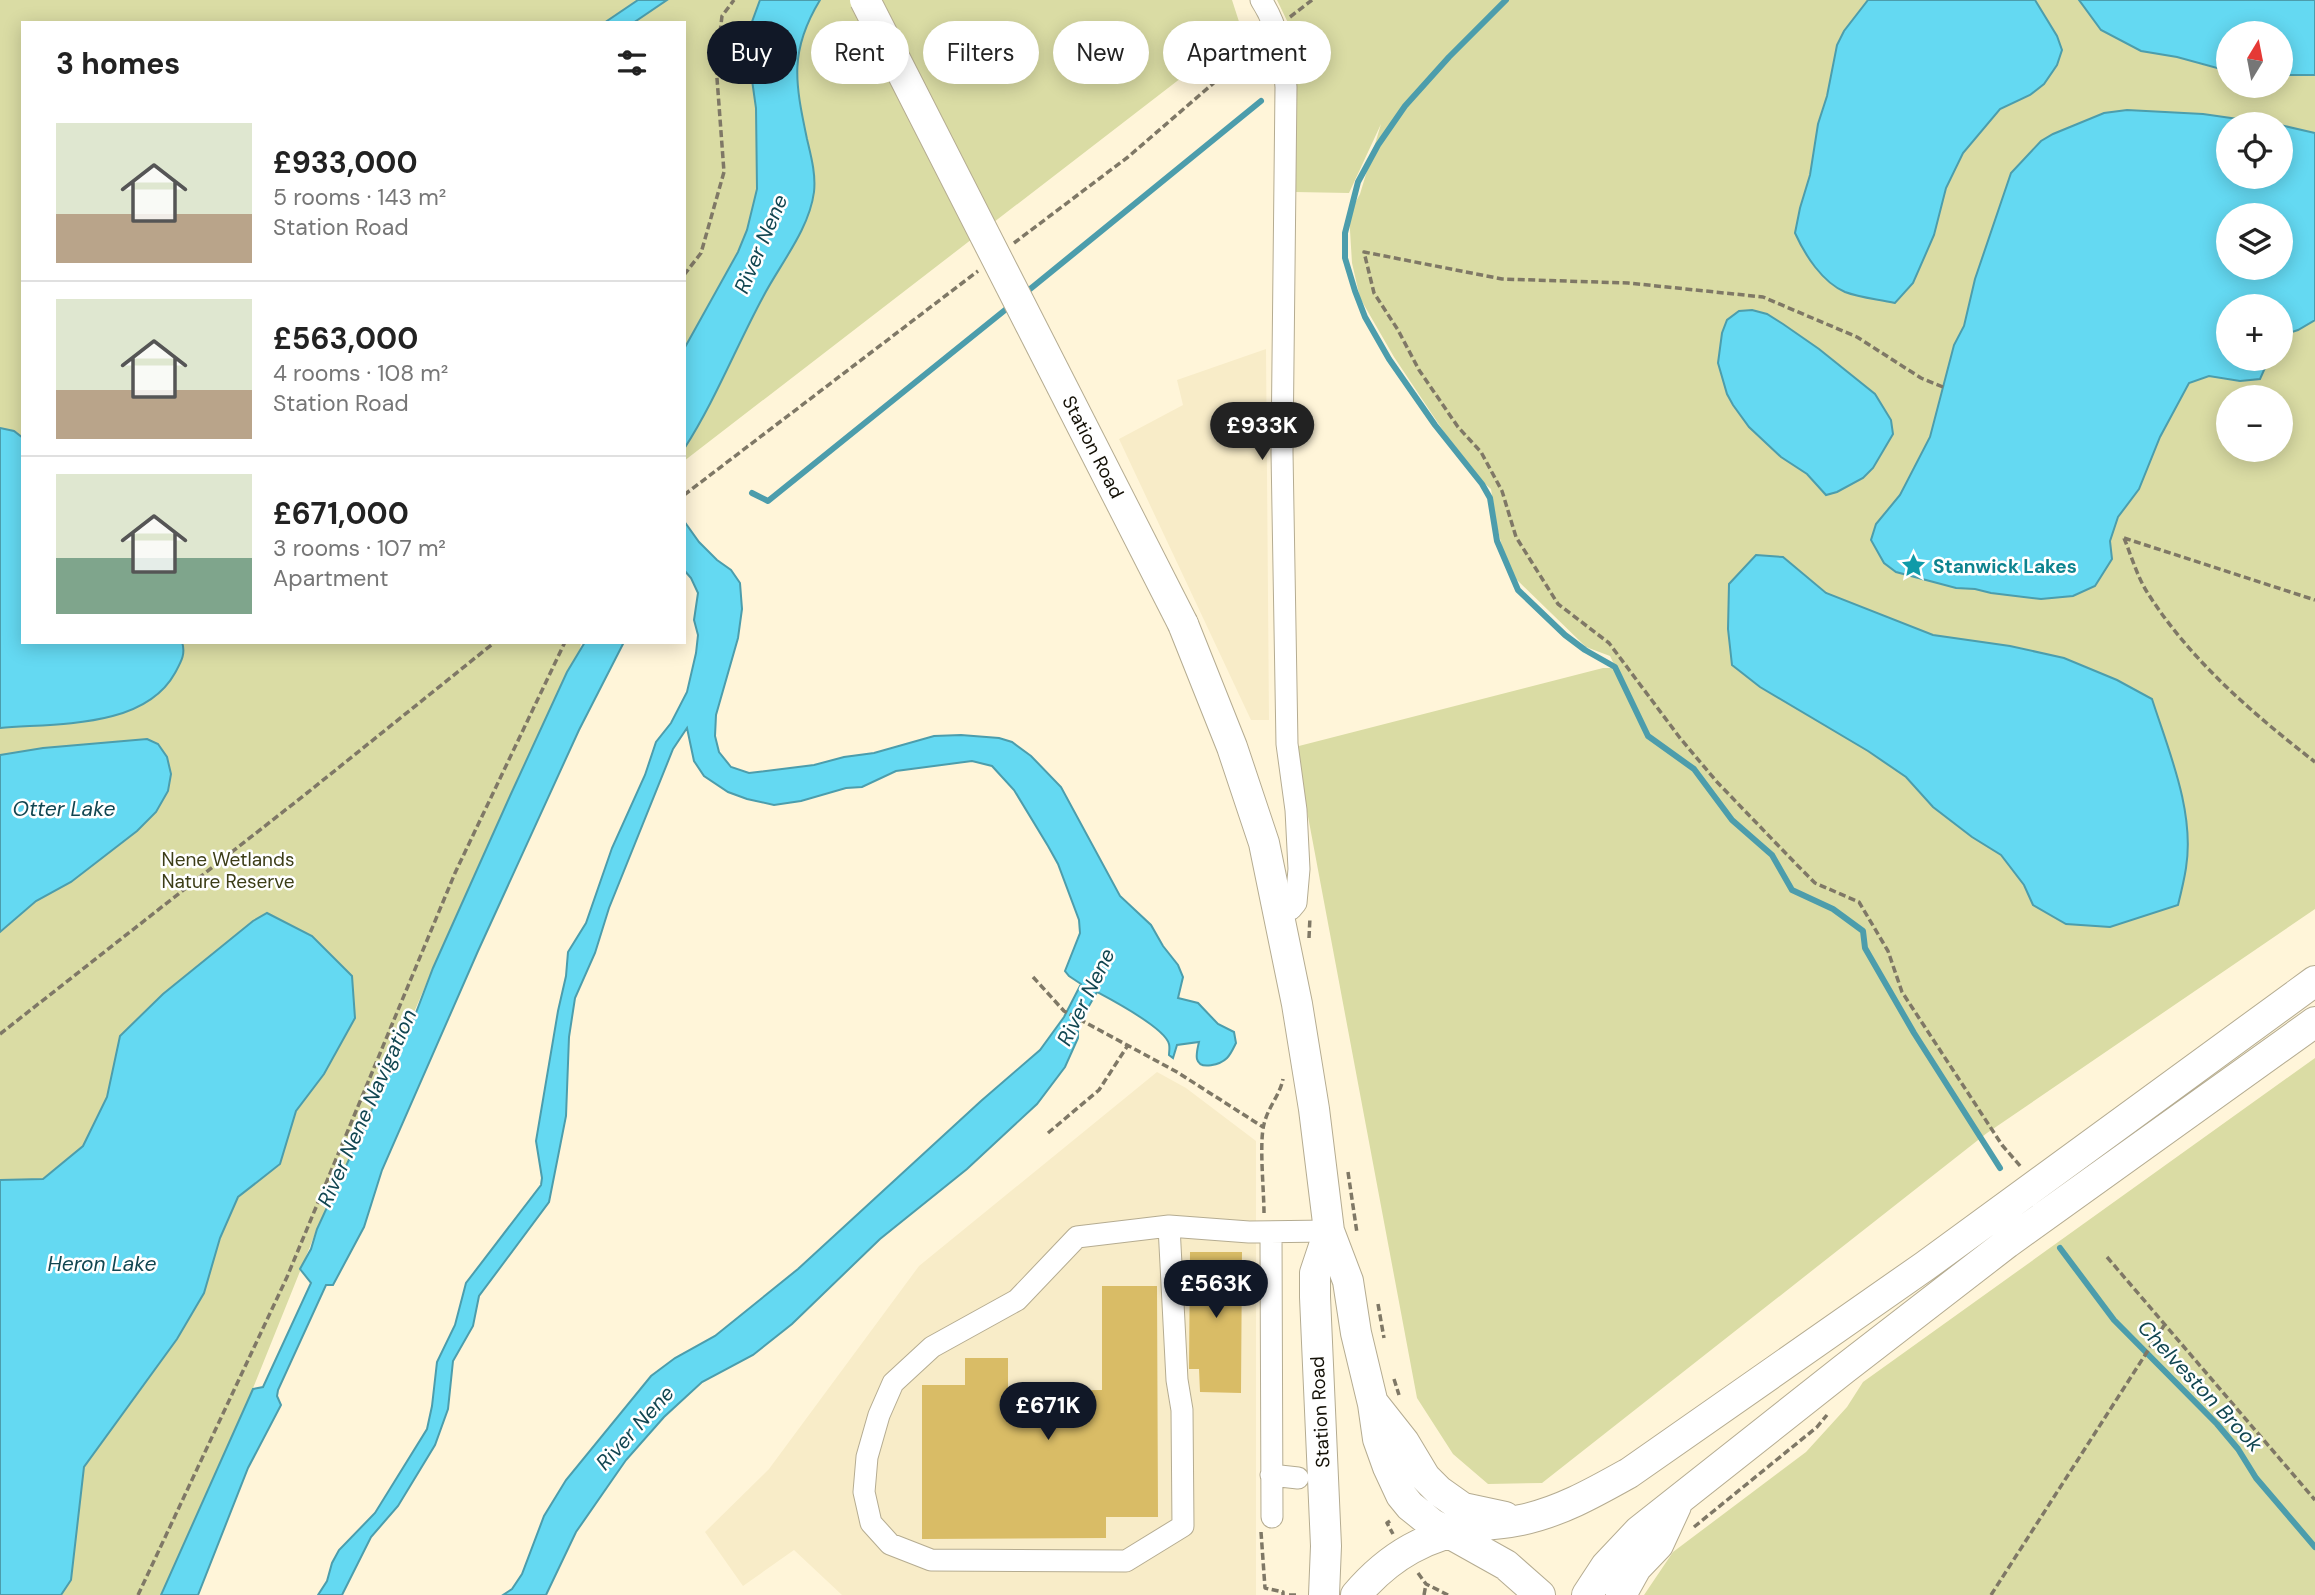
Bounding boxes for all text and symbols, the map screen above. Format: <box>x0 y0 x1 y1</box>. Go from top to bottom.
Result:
chip: Buy <box>707 21 797 84</box>
chip: Rent <box>811 21 909 84</box>
chip: Filters <box>923 21 1039 84</box>
chip: New <box>1053 21 1149 84</box>
chip: Apartment <box>1163 21 1331 84</box>
north arrow <box>2216 21 2292 98</box>
map controls <box>2216 21 2293 462</box>
text: 3 homes <box>56 44 180 83</box>
icon: filters <box>613 44 651 82</box>
button: locate <box>2216 112 2293 189</box>
text: £933,000 <box>273 143 418 182</box>
icon: home <box>112 151 196 235</box>
text: 5 rooms · 143 m² <box>273 182 446 212</box>
water label: River Nene <box>728 190 794 298</box>
button: layers <box>2216 203 2293 280</box>
text: Station Road <box>273 212 409 242</box>
button: + <box>2216 294 2293 371</box>
text: £563,000 <box>273 319 418 358</box>
icon: home <box>112 327 196 411</box>
text: 4 rooms · 108 m² <box>273 358 448 388</box>
button: − <box>2216 385 2293 462</box>
text: Station Road <box>273 388 409 418</box>
street label: Station Road <box>1056 391 1130 503</box>
pin: £933K <box>1213 402 1311 462</box>
text: £933K <box>1226 410 1298 440</box>
text: £671,000 <box>273 494 409 533</box>
icon: home <box>112 502 196 586</box>
text: 3 rooms · 107 m² <box>273 533 446 563</box>
place icon: Stanwick Lakes <box>1899 552 1927 580</box>
place label: Stanwick Lakes <box>1933 554 2077 579</box>
text: Apartment <box>273 563 388 593</box>
water label: Otter Lake <box>13 795 115 823</box>
park label: Nene Wetlands Nature Reserve <box>161 847 295 894</box>
water label: River Nene <box>1050 944 1122 1050</box>
water label: River Nene Navigation <box>311 1005 423 1211</box>
water label: Heron Lake <box>47 1250 157 1278</box>
pin: £563K <box>1167 1260 1265 1320</box>
text: £563K <box>1180 1268 1252 1298</box>
water label: Chelveston Brook <box>2131 1314 2269 1458</box>
street label: Station Road <box>1305 1355 1335 1469</box>
water label: River Nene <box>590 1380 680 1476</box>
pin: £671K <box>999 1382 1097 1442</box>
text: £671K <box>1016 1390 1080 1420</box>

